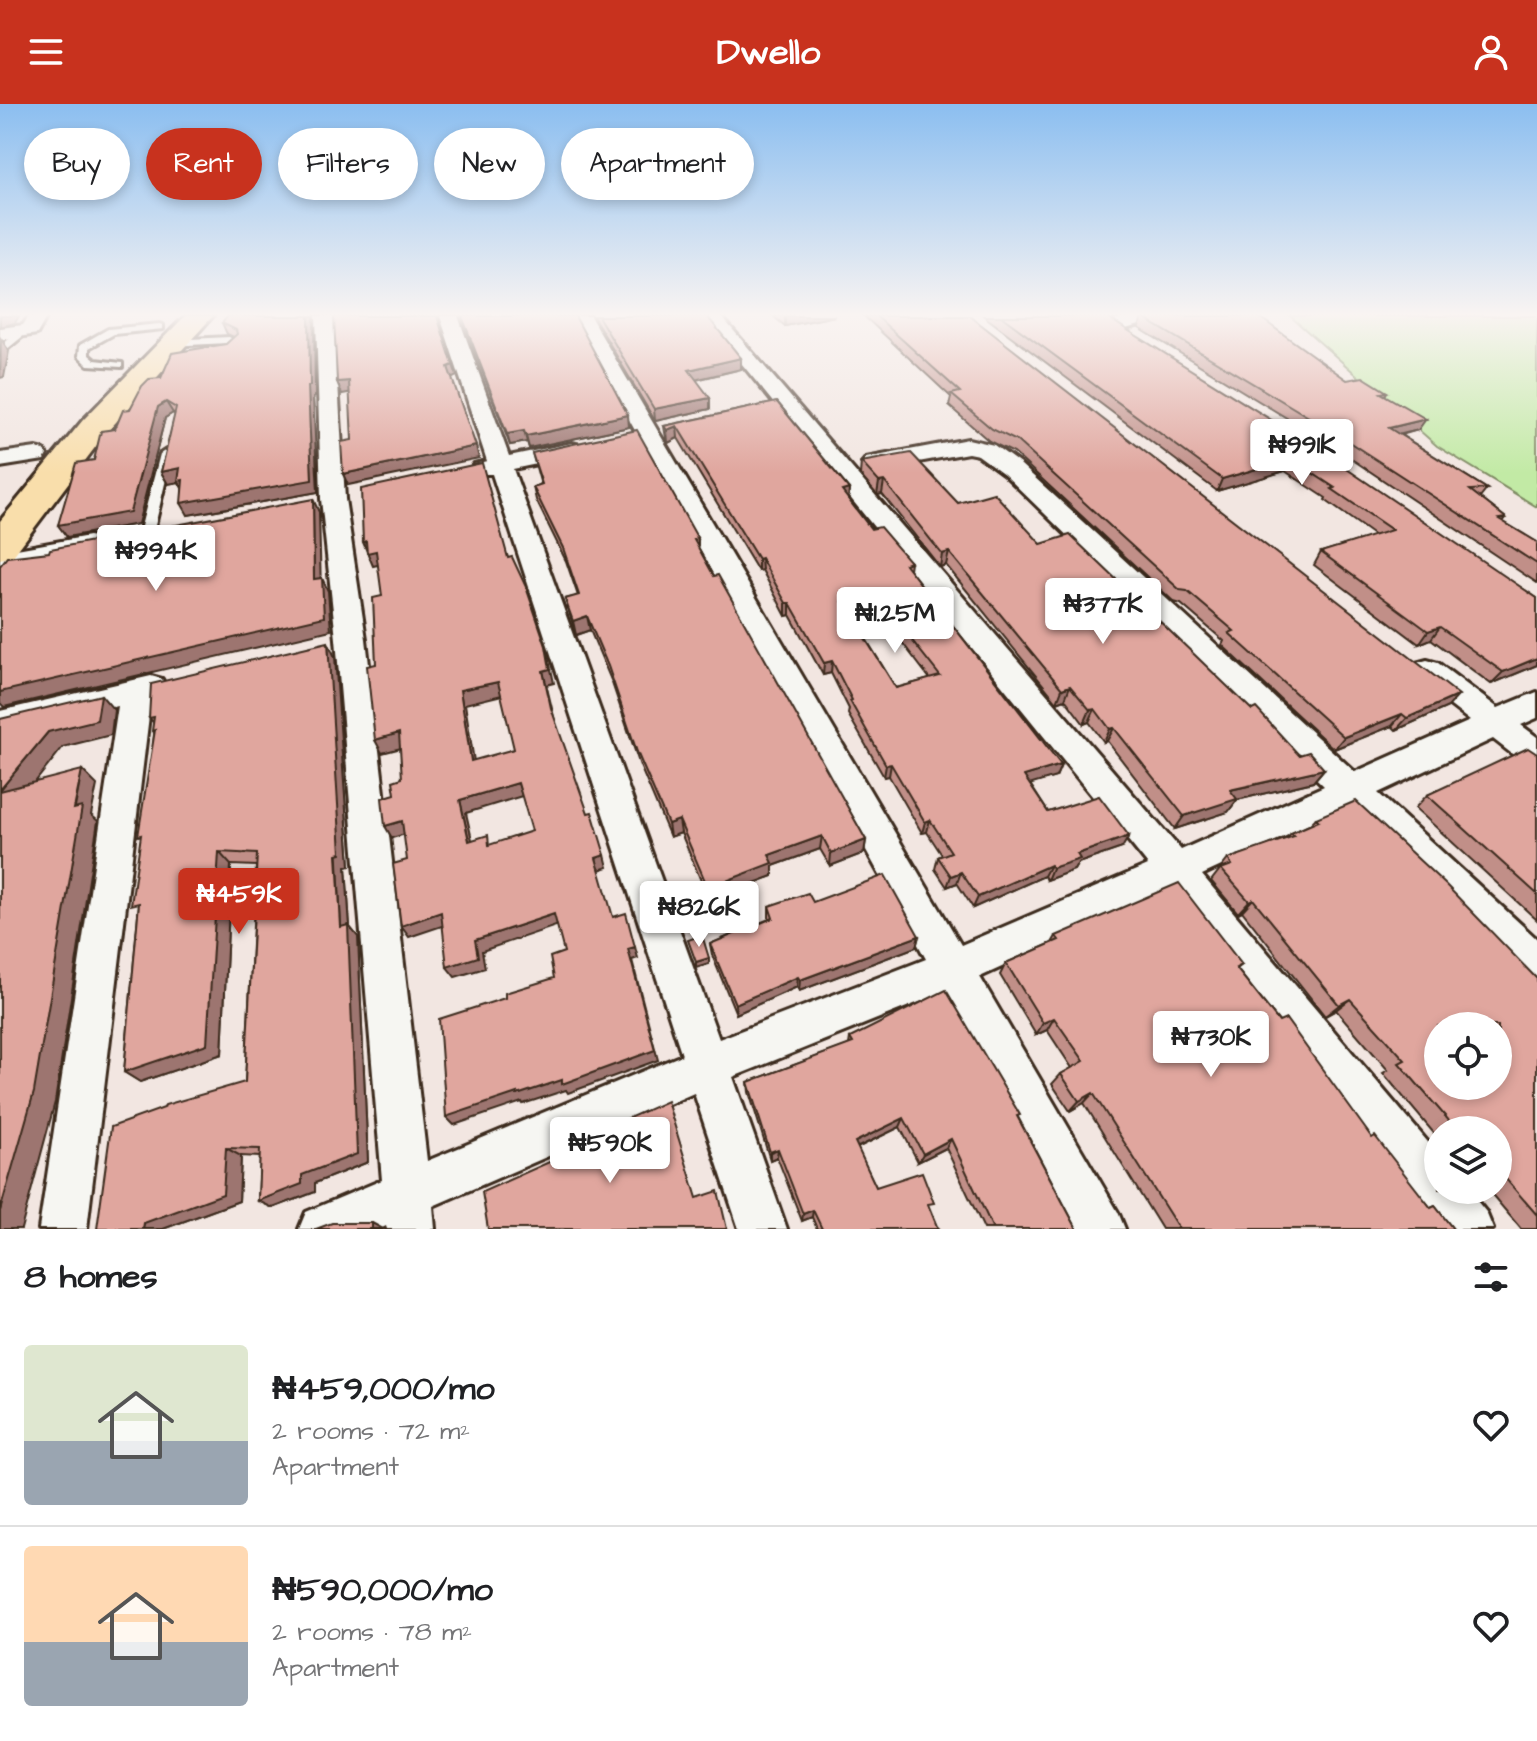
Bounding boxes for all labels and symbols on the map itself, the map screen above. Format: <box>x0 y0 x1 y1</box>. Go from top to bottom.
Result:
pin: ₦991K <box>1246 419 1358 487</box>
pin: ₦994K <box>100 525 212 593</box>
pin: ₦377K <box>1047 578 1159 646</box>
pin: ₦1.25M <box>830 587 960 655</box>
pin: ₦459K <box>183 868 295 936</box>
pin: ₦826K <box>643 881 755 949</box>
pin: ₦730K <box>1155 1011 1267 1079</box>
pin: ₦590K <box>554 1117 666 1185</box>

